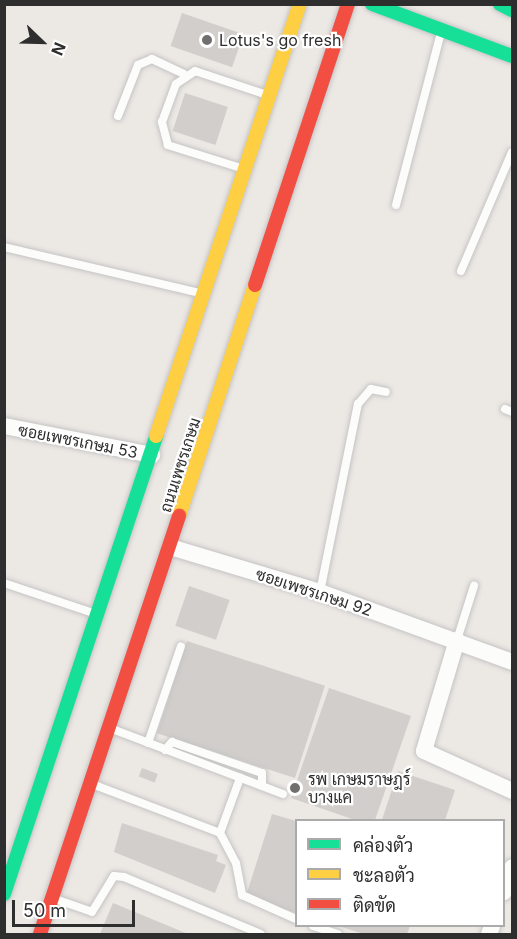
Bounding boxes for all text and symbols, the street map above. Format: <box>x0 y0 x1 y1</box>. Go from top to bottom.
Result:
north arrow <box>12 12 72 72</box>
place label: Lotus's go fresh <box>219 30 341 50</box>
marker: Lotus's go fresh <box>200 33 214 47</box>
text: N <box>47 40 70 59</box>
street label: ถนนเพชรเกษม <box>156 415 204 515</box>
street label: ซอยเพชรเกษม 53 <box>17 420 139 462</box>
street label: ซอยเพชรเกษม 92 <box>253 564 375 620</box>
place label: รพ เกษมราษฎร์ บางแค <box>308 769 410 807</box>
marker: รพ เกษมราษฎร์ บางแค <box>286 779 304 797</box>
legend <box>295 819 505 927</box>
text: คล่องตัว <box>353 835 413 856</box>
text: ชะลอตัว <box>353 865 415 886</box>
scale bar <box>15 888 138 926</box>
text: ติดขัด <box>353 895 396 916</box>
text: 50 m <box>23 900 66 921</box>

